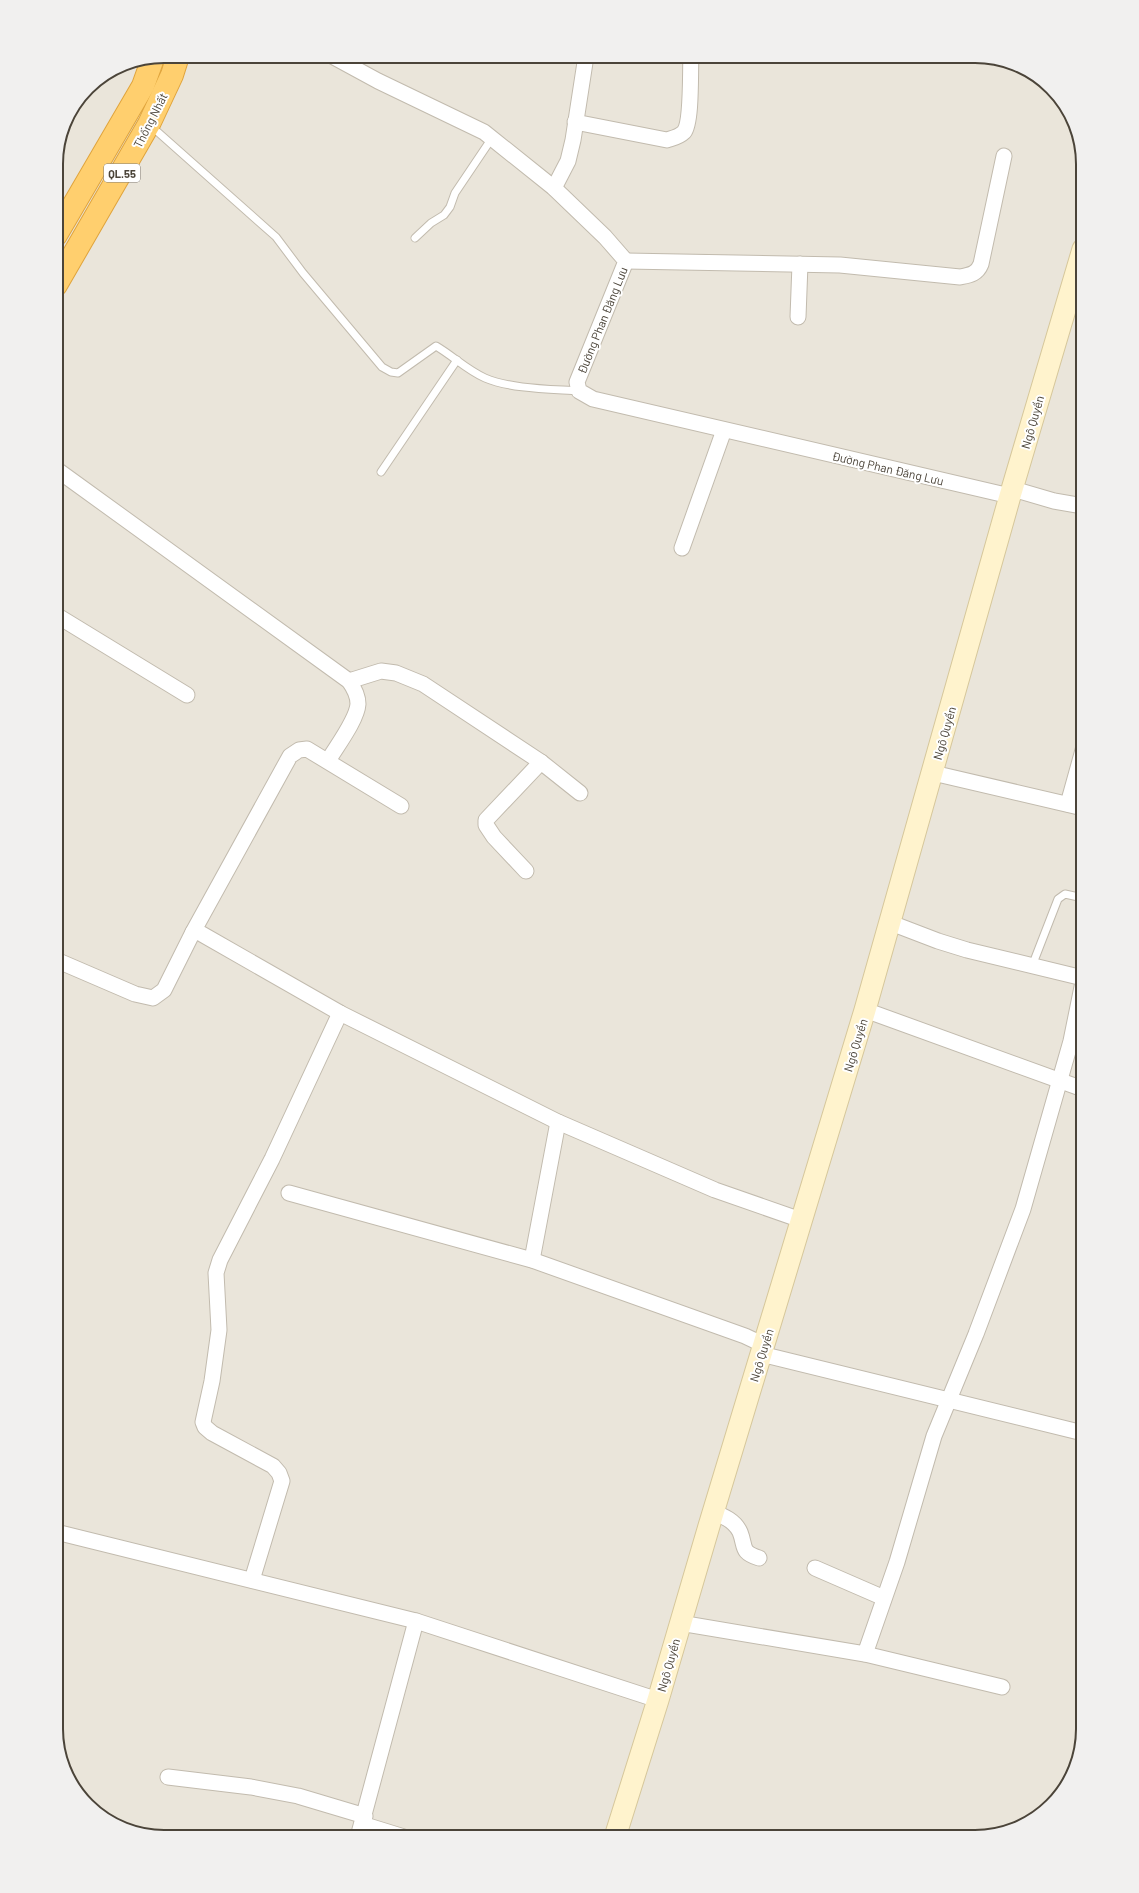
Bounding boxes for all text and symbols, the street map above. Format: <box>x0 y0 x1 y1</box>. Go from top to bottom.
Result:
street label: Thống Nhất <box>130 90 170 150</box>
road number: QL.55 <box>104 164 140 182</box>
street label: Đường Phan Đăng Lưu <box>574 265 630 375</box>
street label: Ngô Quyền <box>1018 394 1046 450</box>
street label: Đường Phan Đăng Lưu <box>831 448 945 488</box>
street label: Ngô Quyền <box>930 705 958 761</box>
street label: Ngô Quyền <box>840 1017 870 1073</box>
street label: Ngô Quyền <box>746 1327 776 1383</box>
street label: Ngô Quyền <box>654 1637 682 1693</box>

